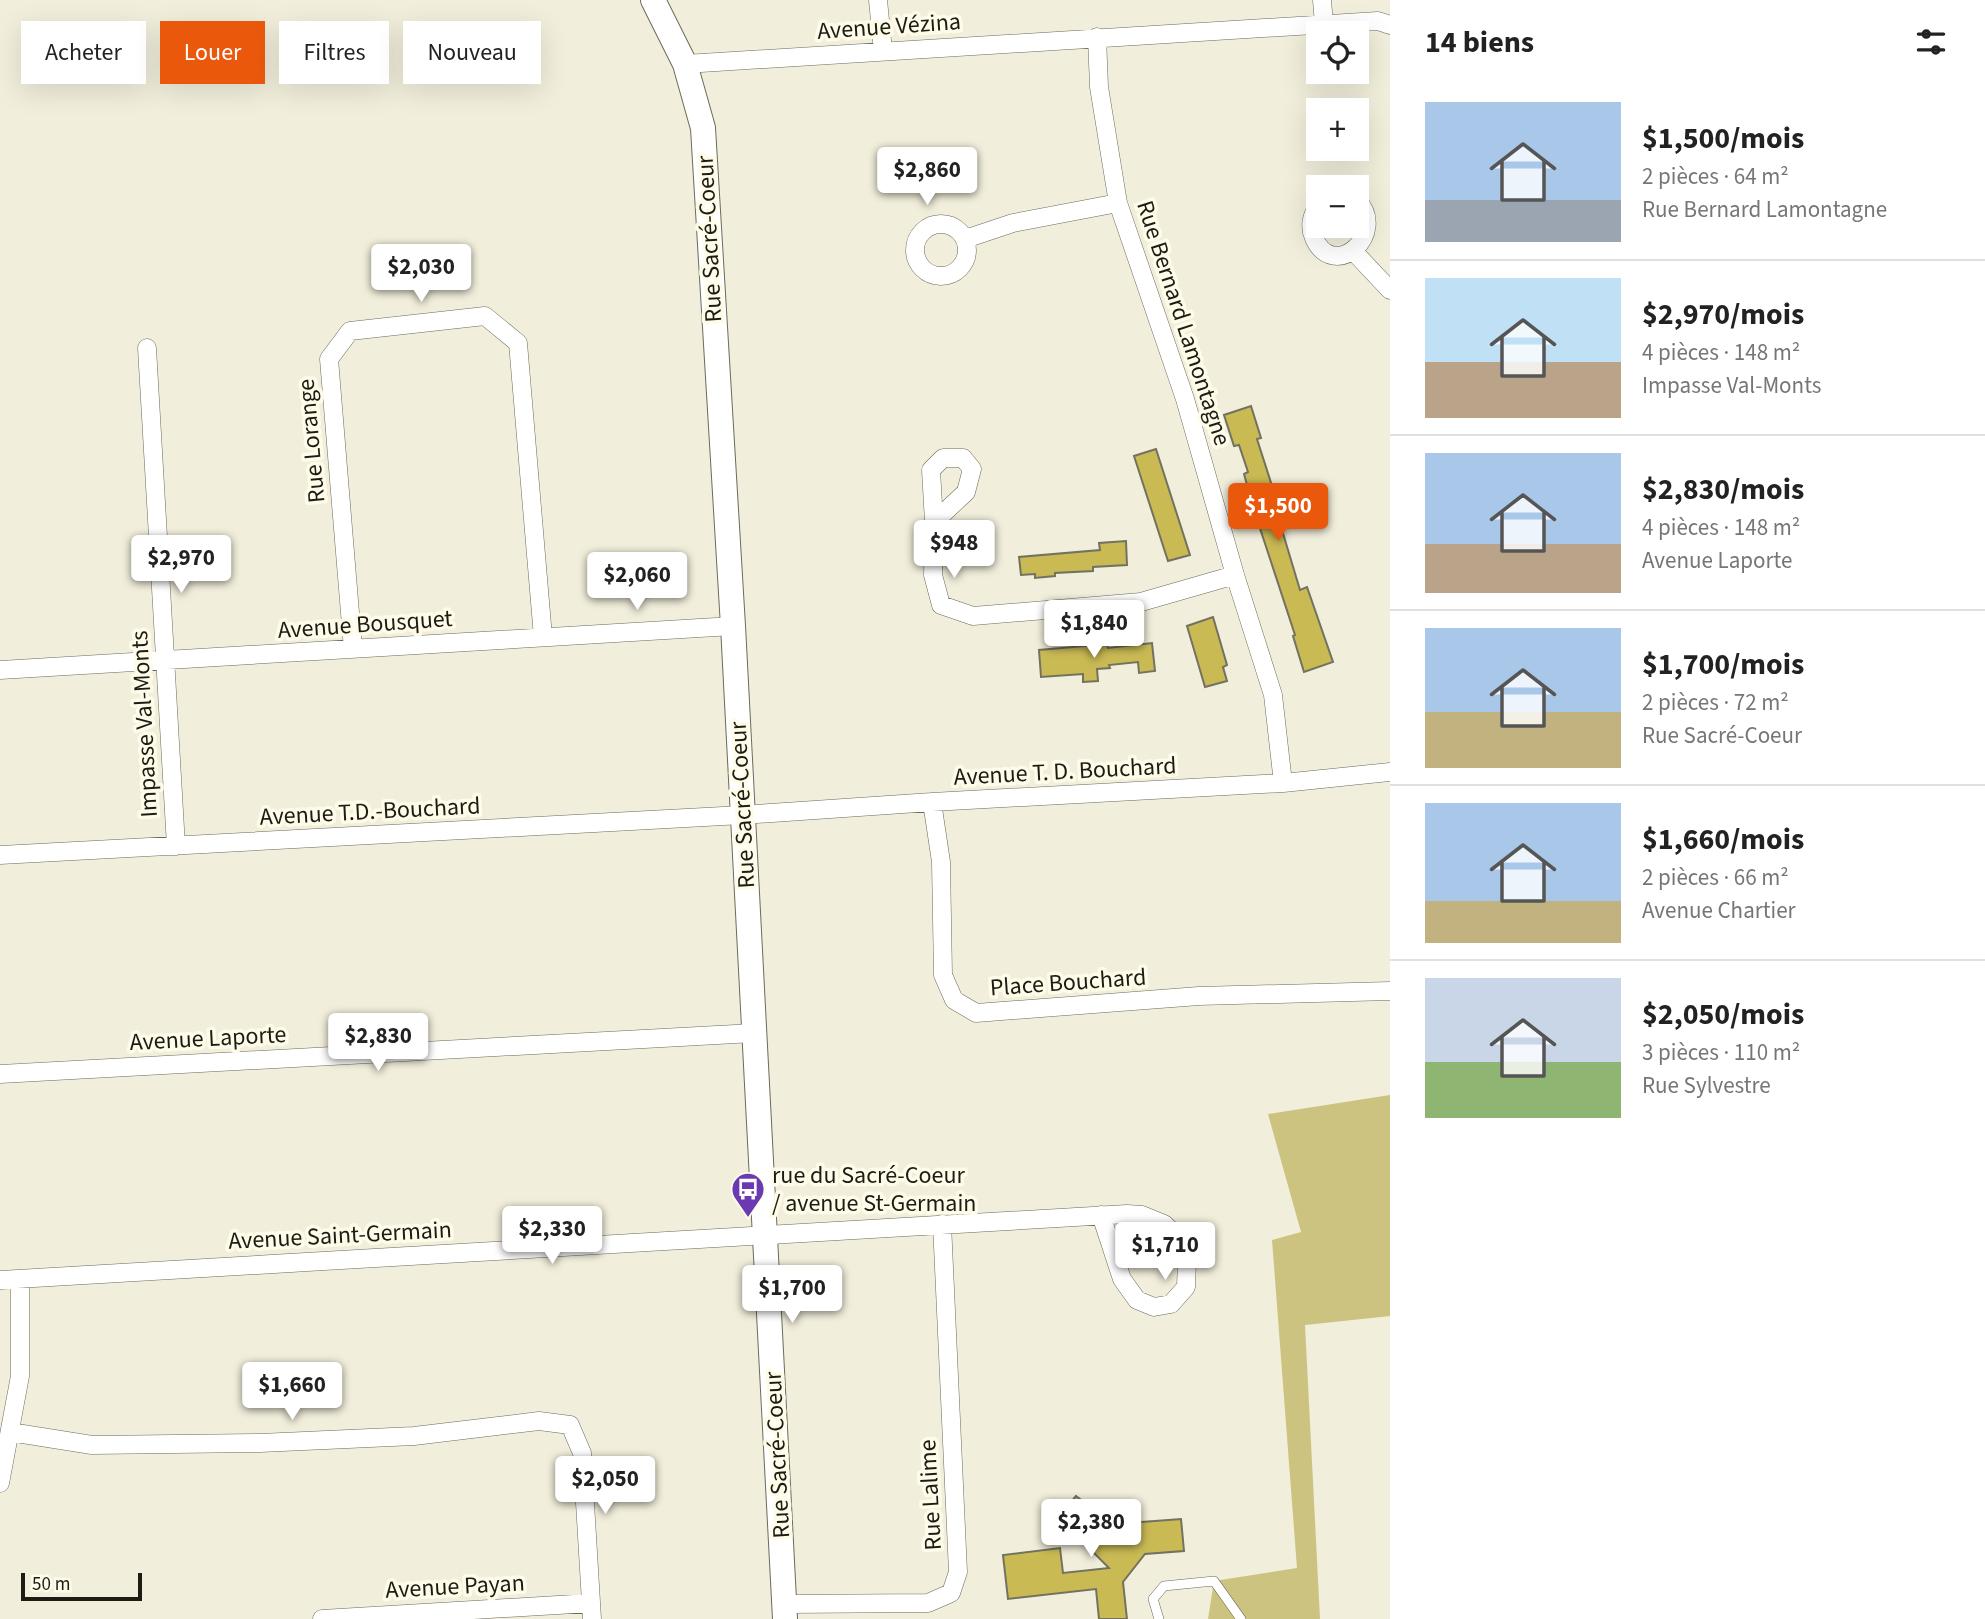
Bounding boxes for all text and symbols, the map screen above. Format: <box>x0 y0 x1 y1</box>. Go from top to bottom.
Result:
street label: Avenue Vézina <box>816 4 962 49</box>
chip: Acheter <box>21 21 146 84</box>
chip: Louer <box>160 21 265 84</box>
chip: Filtres <box>279 21 389 84</box>
chip: Nouveau <box>403 21 541 84</box>
map controls <box>1306 21 1369 238</box>
button: locate <box>1306 21 1369 84</box>
text: 14 biens <box>1425 21 1534 64</box>
icon: filters <box>1912 23 1950 61</box>
button: + <box>1306 98 1369 161</box>
text: $1,500/mois <box>1642 117 1804 160</box>
icon: home <box>1481 130 1565 214</box>
pin: $2,860 <box>870 148 984 207</box>
text: $2,860 <box>893 153 961 186</box>
street label: Rue Sacré-Coeur <box>688 154 731 323</box>
text: 2 pièces · 64 m² <box>1642 160 1789 193</box>
button: − <box>1306 175 1369 238</box>
text: Rue Bernard Lamontagne <box>1642 193 1887 226</box>
street label: Rue Bernard Lamontagne <box>1127 196 1240 450</box>
pin: $2,030 <box>364 244 478 304</box>
text: $2,030 <box>387 250 455 283</box>
text: $2,970/mois <box>1642 293 1804 336</box>
icon: home <box>1481 306 1565 390</box>
text: 4 pièces · 148 m² <box>1642 336 1800 369</box>
text: Impasse Val-Monts <box>1642 369 1821 402</box>
street label: Rue Lorange <box>289 377 334 504</box>
text: $2,830/mois <box>1642 468 1804 511</box>
icon: home <box>1481 481 1565 565</box>
pin: $1,500 <box>1221 484 1335 543</box>
text: $1,500 <box>1244 489 1312 522</box>
text: 4 pièces · 148 m² <box>1642 511 1800 544</box>
pin: $948 <box>913 520 995 580</box>
text: $948 <box>930 526 978 559</box>
pin: $2,970 <box>124 536 238 595</box>
text: $2,970 <box>147 541 215 574</box>
text: Avenue Laporte <box>1642 544 1792 577</box>
pin: $2,060 <box>580 552 694 612</box>
text: $2,060 <box>603 558 671 591</box>
pin: $1,840 <box>1037 600 1151 660</box>
street label: Avenue Bousquet <box>276 601 454 648</box>
text: $1,840 <box>1060 606 1128 639</box>
street label: Impasse Val-Monts <box>122 630 167 818</box>
text: $1,700/mois <box>1642 643 1804 686</box>
icon: home <box>1481 656 1565 740</box>
text: 2 pièces · 72 m² <box>1642 686 1789 719</box>
text: Rue Sacré-Coeur <box>1642 719 1802 752</box>
street label: Rue Sacré-Coeur <box>721 720 764 889</box>
street label: Avenue T. D. Bouchard <box>953 748 1177 795</box>
street label: Avenue T.D.-Bouchard <box>259 788 481 835</box>
text: $1,660/mois <box>1642 818 1804 861</box>
icon: home <box>1481 831 1565 915</box>
text: 2 pièces · 66 m² <box>1642 861 1789 894</box>
text: Avenue Chartier <box>1642 894 1796 927</box>
street label: Place Bouchard <box>989 960 1147 1005</box>
text: $2,050/mois <box>1642 993 1804 1036</box>
icon: home <box>1481 1006 1565 1090</box>
pin: $2,830 <box>321 1014 435 1073</box>
street label: Avenue Laporte <box>129 1017 287 1060</box>
text: $2,830 <box>344 1019 412 1052</box>
text: 3 pièces · 110 m² <box>1642 1036 1800 1069</box>
text: Rue Sylvestre <box>1642 1069 1771 1102</box>
place label: rue du Sacré-Coeur / avenue St-Germain <box>772 1158 976 1221</box>
bus stop icon: rue du Sacré-Coeur / avenue St-Germain <box>729 1170 767 1219</box>
pin: $2,330 <box>495 1206 609 1266</box>
street label: Avenue Saint-Germain <box>227 1212 453 1259</box>
text: $2,330 <box>518 1212 586 1245</box>
pin: $1,710 <box>1108 1222 1222 1282</box>
text: $1,710 <box>1131 1228 1199 1261</box>
pin: $1,700 <box>735 1266 849 1325</box>
text: $1,700 <box>758 1271 826 1304</box>
pin: $1,660 <box>235 1362 349 1422</box>
text: $1,660 <box>258 1368 326 1401</box>
street label: Rue Sacré-Coeur <box>756 1370 799 1539</box>
street label: Rue Lalime <box>910 1439 951 1551</box>
pin: $2,050 <box>548 1456 662 1516</box>
text: $2,050 <box>571 1462 639 1495</box>
pin: $2,380 <box>1034 1500 1148 1559</box>
text: $2,380 <box>1057 1505 1125 1538</box>
street label: Avenue Payan <box>385 1565 526 1608</box>
scale bar <box>21 1570 142 1602</box>
text: 50 m <box>32 1571 70 1598</box>

